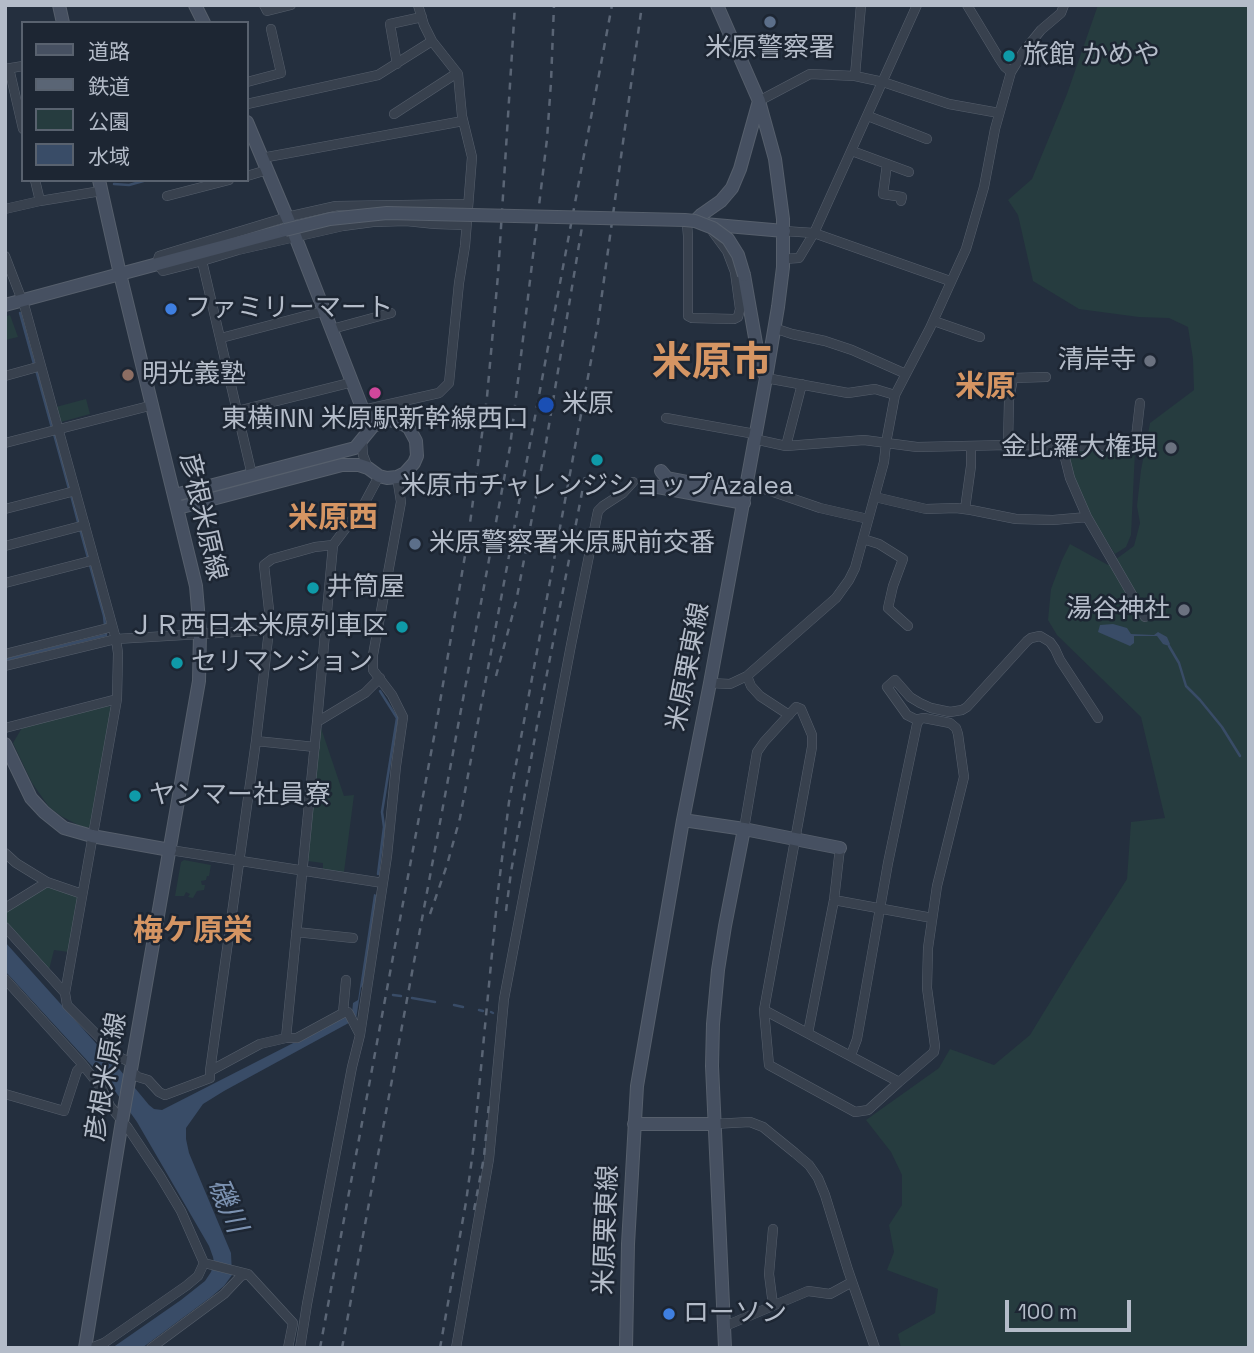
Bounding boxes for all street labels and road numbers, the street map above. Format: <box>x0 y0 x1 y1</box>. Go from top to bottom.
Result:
street label: 彦根米原線 <box>172 450 232 584</box>
street label: 米原栗東線 <box>661 600 717 734</box>
street label: 彦根米原線 <box>80 1010 134 1144</box>
street label: 米原栗東線 <box>589 1164 625 1296</box>

